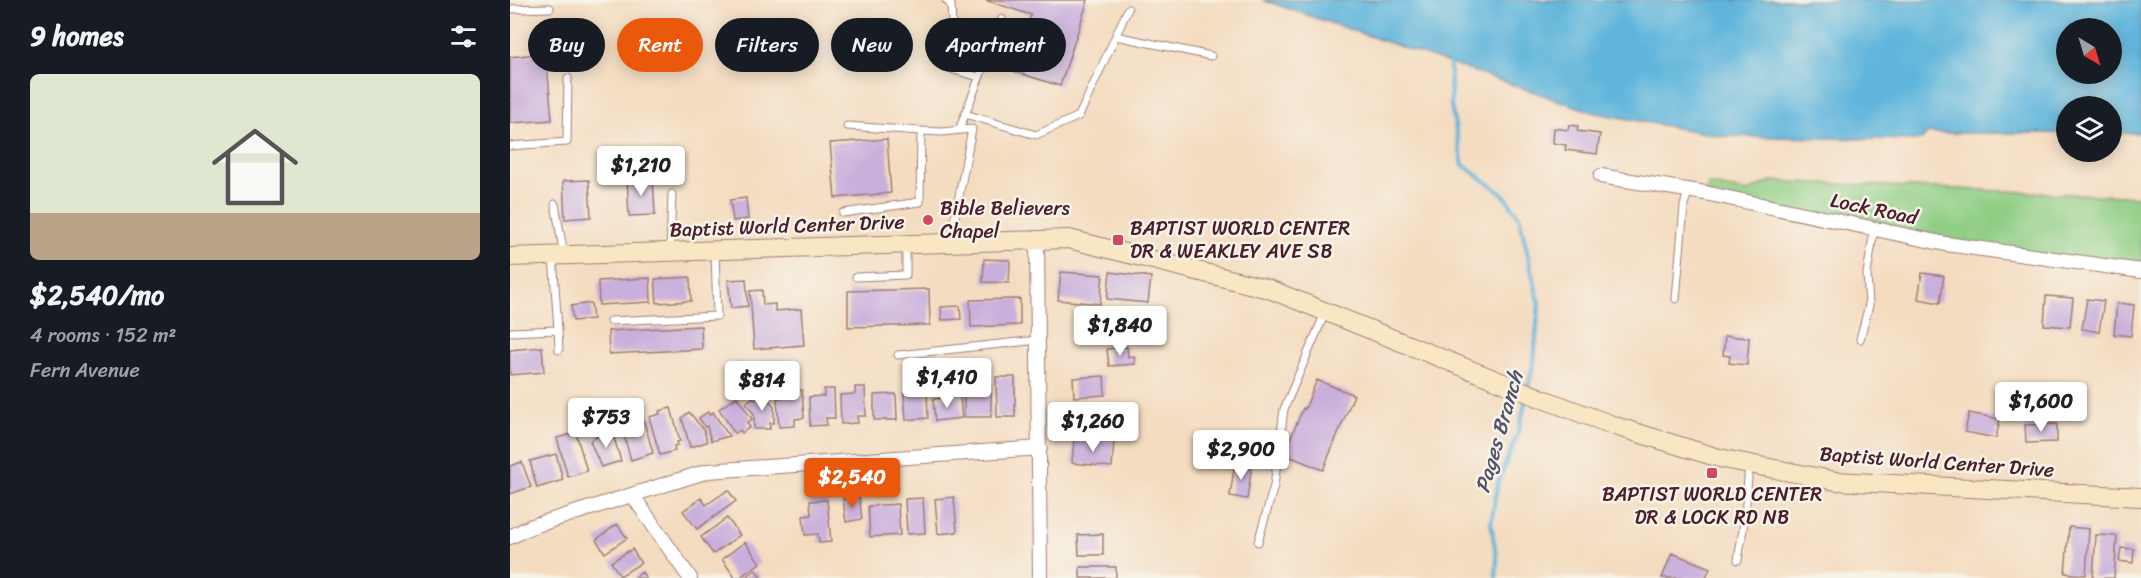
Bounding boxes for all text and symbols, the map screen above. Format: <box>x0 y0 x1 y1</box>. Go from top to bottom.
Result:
text: 9 homes <box>30 13 124 59</box>
chip: Buy <box>528 18 605 72</box>
chip: Rent <box>617 18 703 72</box>
chip: Filters <box>715 18 819 72</box>
chip: New <box>831 18 913 72</box>
chip: Apartment <box>925 18 1066 72</box>
north arrow <box>2056 18 2122 84</box>
map controls <box>2056 18 2122 162</box>
icon: filters <box>447 20 480 53</box>
button: layers <box>2056 96 2122 162</box>
icon: home <box>201 113 309 221</box>
pin: $1,210 <box>592 146 690 197</box>
text: $1,210 <box>611 148 671 183</box>
street label: Lock Road <box>1827 183 1922 236</box>
place label: Bible Believers Chapel <box>940 191 1070 249</box>
street label: Baptist World Center Drive <box>669 204 905 248</box>
place label: BAPTIST WORLD CENTER DR & WEAKLEY AVE SB <box>1130 211 1350 269</box>
marker: Bible Believers Chapel <box>921 213 935 227</box>
marker: BAPTIST WORLD CENTER DR & WEAKLEY AVE SB <box>1111 233 1125 247</box>
text: $2,540/mo <box>30 272 164 318</box>
pin: $1,840 <box>1071 306 1169 357</box>
text: $1,840 <box>1088 308 1152 343</box>
text: 4 rooms · 152 m² <box>30 318 176 353</box>
text: Fern Avenue <box>30 353 140 388</box>
pin: $1,410 <box>898 358 996 409</box>
text: $1,410 <box>916 360 978 395</box>
pin: $814 <box>726 361 798 412</box>
text: $814 <box>739 363 785 398</box>
water label: Pages Branch <box>1463 365 1535 497</box>
pin: $1,600 <box>1992 382 2090 433</box>
text: $1,600 <box>2009 384 2073 419</box>
pin: $753 <box>570 398 642 449</box>
text: $753 <box>582 400 630 435</box>
pin: $1,260 <box>1044 402 1142 453</box>
text: $1,260 <box>1062 404 1124 439</box>
pin: $2,900 <box>1192 430 1290 481</box>
text: $2,900 <box>1207 432 1275 467</box>
street label: Baptist World Center Drive <box>1819 436 2055 488</box>
pin: $2,540 <box>803 458 901 509</box>
text: $2,540 <box>818 460 886 495</box>
marker: BAPTIST WORLD CENTER DR & LOCK RD NB <box>1705 466 1719 480</box>
place label: BAPTIST WORLD CENTER DR & LOCK RD NB <box>1602 477 1822 535</box>

